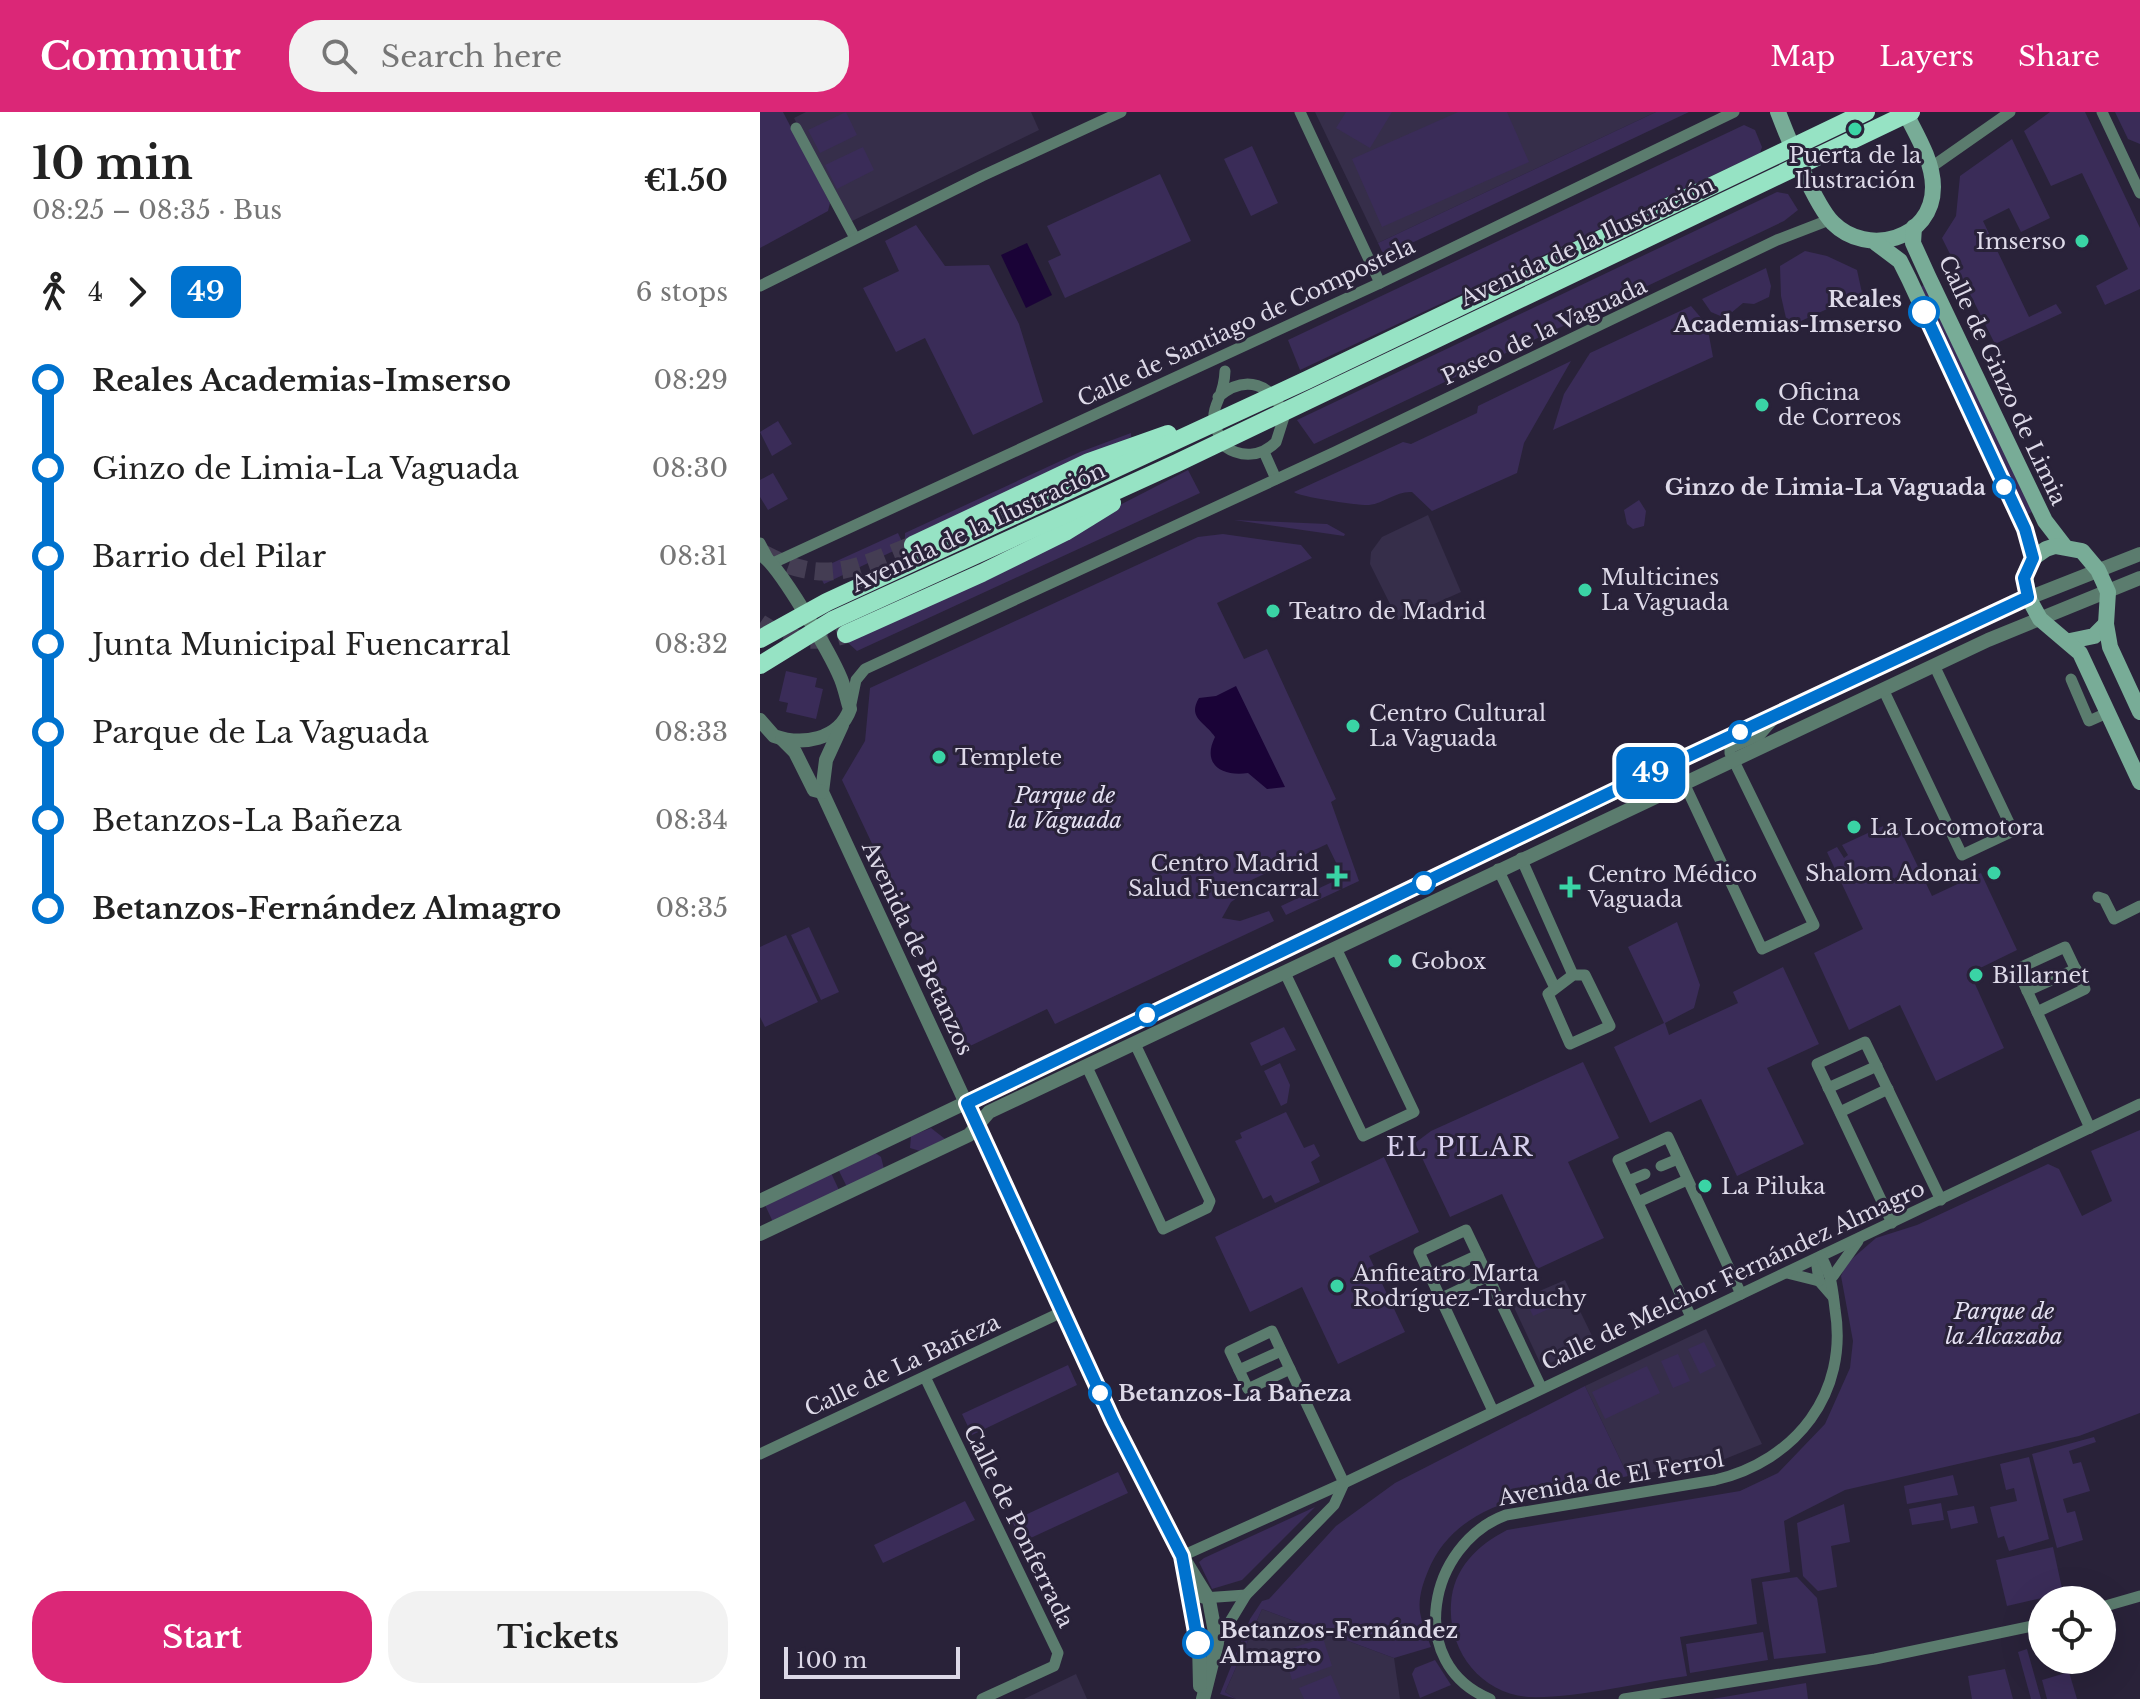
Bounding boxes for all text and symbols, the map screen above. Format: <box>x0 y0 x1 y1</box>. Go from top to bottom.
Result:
search box <box>289 20 849 92</box>
text: Commutr <box>40 33 241 80</box>
icon: search <box>317 34 361 78</box>
text: Search here <box>381 38 562 75</box>
text: Map <box>1770 39 1835 74</box>
text: Layers <box>1879 39 1974 74</box>
text: Share <box>2018 39 2100 74</box>
marker: Puerta de la Ilustración <box>1846 120 1864 138</box>
text: 10 min <box>32 136 193 191</box>
place label: Puerta de la Ilustración <box>1789 142 1922 194</box>
text: €1.50 <box>644 162 728 199</box>
street label: Avenida de la Ilustración <box>1455 171 1718 313</box>
text: 08:25 – 08:35 · Bus <box>32 194 282 226</box>
place label: Imserso <box>1976 228 2066 255</box>
street label: Calle de Santiago de Compostela <box>1073 232 1420 413</box>
marker: Imserso <box>2073 232 2091 250</box>
street label: Calle de Ginzo de Limia <box>1933 251 2073 510</box>
icon: walk <box>32 270 76 314</box>
icon: forward <box>115 270 159 314</box>
street label: Paseo de la Vaguada <box>1437 272 1652 391</box>
text: 49 <box>187 274 225 309</box>
text: 4 <box>88 276 103 308</box>
text: 6 stops <box>636 276 728 308</box>
place label: Reales Academias-Imserso <box>1673 286 1902 338</box>
marker: Reales Academias-Imserso <box>1909 297 1939 327</box>
text: Reales Academias-Imserso <box>92 362 511 399</box>
text: 08:29 <box>654 364 728 396</box>
place label: Oficina de Correos <box>1778 379 1902 431</box>
marker: Oficina de Correos <box>1753 396 1771 414</box>
text: Ginzo de Limia-La Vaguada <box>92 450 519 487</box>
text: 08:30 <box>652 452 728 484</box>
street label: Avenida de la Ilustración <box>846 457 1109 599</box>
place label: Ginzo de Limia-La Vaguada <box>1665 474 1986 501</box>
marker: Ginzo de Limia-La Vaguada <box>1993 476 2015 498</box>
text: Barrio del Pilar <box>92 538 326 575</box>
text: 08:31 <box>659 540 728 572</box>
place label: Multicines La Vaguada <box>1601 564 1730 616</box>
marker: Multicines La Vaguada <box>1576 581 1594 599</box>
place label: Teatro de Madrid <box>1289 598 1486 625</box>
marker: Teatro de Madrid <box>1264 602 1282 620</box>
text: Junta Municipal Fuencarral <box>92 626 511 663</box>
text: 08:32 <box>654 628 728 660</box>
place label: Centro Cultural La Vaguada <box>1369 700 1546 752</box>
text: Parque de La Vaguada <box>92 714 429 751</box>
text: 08:33 <box>654 716 728 748</box>
marker: Centro Cultural La Vaguada <box>1344 717 1362 735</box>
unlabelled marker <box>1729 721 1751 743</box>
place label: Templete <box>955 744 1062 771</box>
line badge: 49 <box>1615 747 1687 799</box>
marker: Templete <box>930 748 948 766</box>
text: 49 <box>1632 755 1670 790</box>
park label: Parque de la Vaguada <box>1008 782 1122 834</box>
text: Betanzos-La Bañeza <box>92 802 402 839</box>
text: 08:34 <box>655 804 728 836</box>
place label: La Locomotora <box>1870 814 2045 841</box>
marker: La Locomotora <box>1845 818 1863 836</box>
street label: Avenida de Betanzos <box>856 836 979 1059</box>
place label: Centro Madrid Salud Fuencarral <box>1128 850 1319 902</box>
place label: Shalom Adonai <box>1805 860 1978 887</box>
place label: Centro Médico Vaguada <box>1587 861 1757 913</box>
marker: Shalom Adonai <box>1985 864 2003 882</box>
marker: Centro Madrid Salud Fuencarral <box>1326 865 1348 887</box>
unlabelled marker <box>1413 872 1435 894</box>
marker: Centro Médico Vaguada <box>1559 876 1581 898</box>
text: Betanzos-Fernández Almagro <box>92 890 561 927</box>
text: 08:35 <box>655 892 728 924</box>
place label: Gobox <box>1411 948 1487 975</box>
marker: Gobox <box>1386 952 1404 970</box>
place label: Billarnet <box>1992 962 2090 989</box>
marker: Billarnet <box>1967 966 1985 984</box>
unlabelled marker <box>1136 1004 1158 1026</box>
district label: EL PILAR <box>1386 1131 1534 1163</box>
place label: La Piluka <box>1721 1173 1826 1200</box>
street label: Calle de Melchor Fernández Almagro <box>1537 1174 1929 1376</box>
marker: La Piluka <box>1696 1177 1714 1195</box>
place label: Anfiteatro Marta Rodríguez-Tarduchy <box>1352 1260 1587 1312</box>
marker: Anfiteatro Marta Rodríguez-Tarduchy <box>1328 1277 1346 1295</box>
park label: Parque de la Alcazaba <box>1945 1298 2063 1350</box>
street label: Calle de La Bañeza <box>800 1308 1005 1423</box>
place label: Betanzos-La Bañeza <box>1118 1380 1352 1407</box>
marker: Betanzos-La Bañeza <box>1089 1382 1111 1404</box>
street label: Calle de Ponferrada <box>958 1420 1080 1633</box>
street label: Avenida de El Ferrol <box>1495 1445 1726 1512</box>
map controls <box>2028 1586 2116 1674</box>
button: locate <box>2028 1586 2116 1674</box>
button: Start <box>32 1591 372 1683</box>
button: Tickets <box>388 1591 728 1683</box>
place label: Betanzos-Fernández Almagro <box>1219 1617 1458 1669</box>
marker: Betanzos-Fernández Almagro <box>1183 1628 1213 1658</box>
scale bar <box>784 1643 960 1679</box>
text: 100 m <box>796 1647 867 1674</box>

